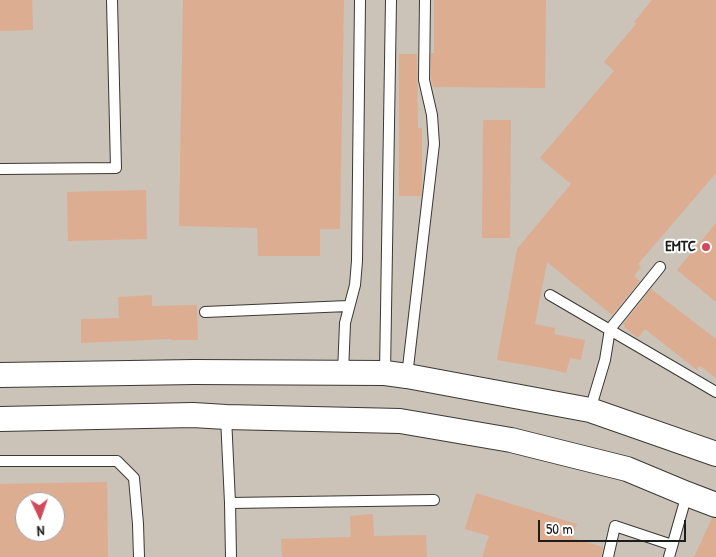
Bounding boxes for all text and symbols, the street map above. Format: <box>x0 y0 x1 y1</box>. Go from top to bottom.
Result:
place label: EMTC <box>665 238 696 256</box>
marker: EMTC <box>700 241 712 253</box>
north arrow <box>15 492 65 542</box>
scale bar <box>541 510 688 542</box>
text: 50 m <box>546 518 573 539</box>
text: N <box>37 522 45 541</box>

